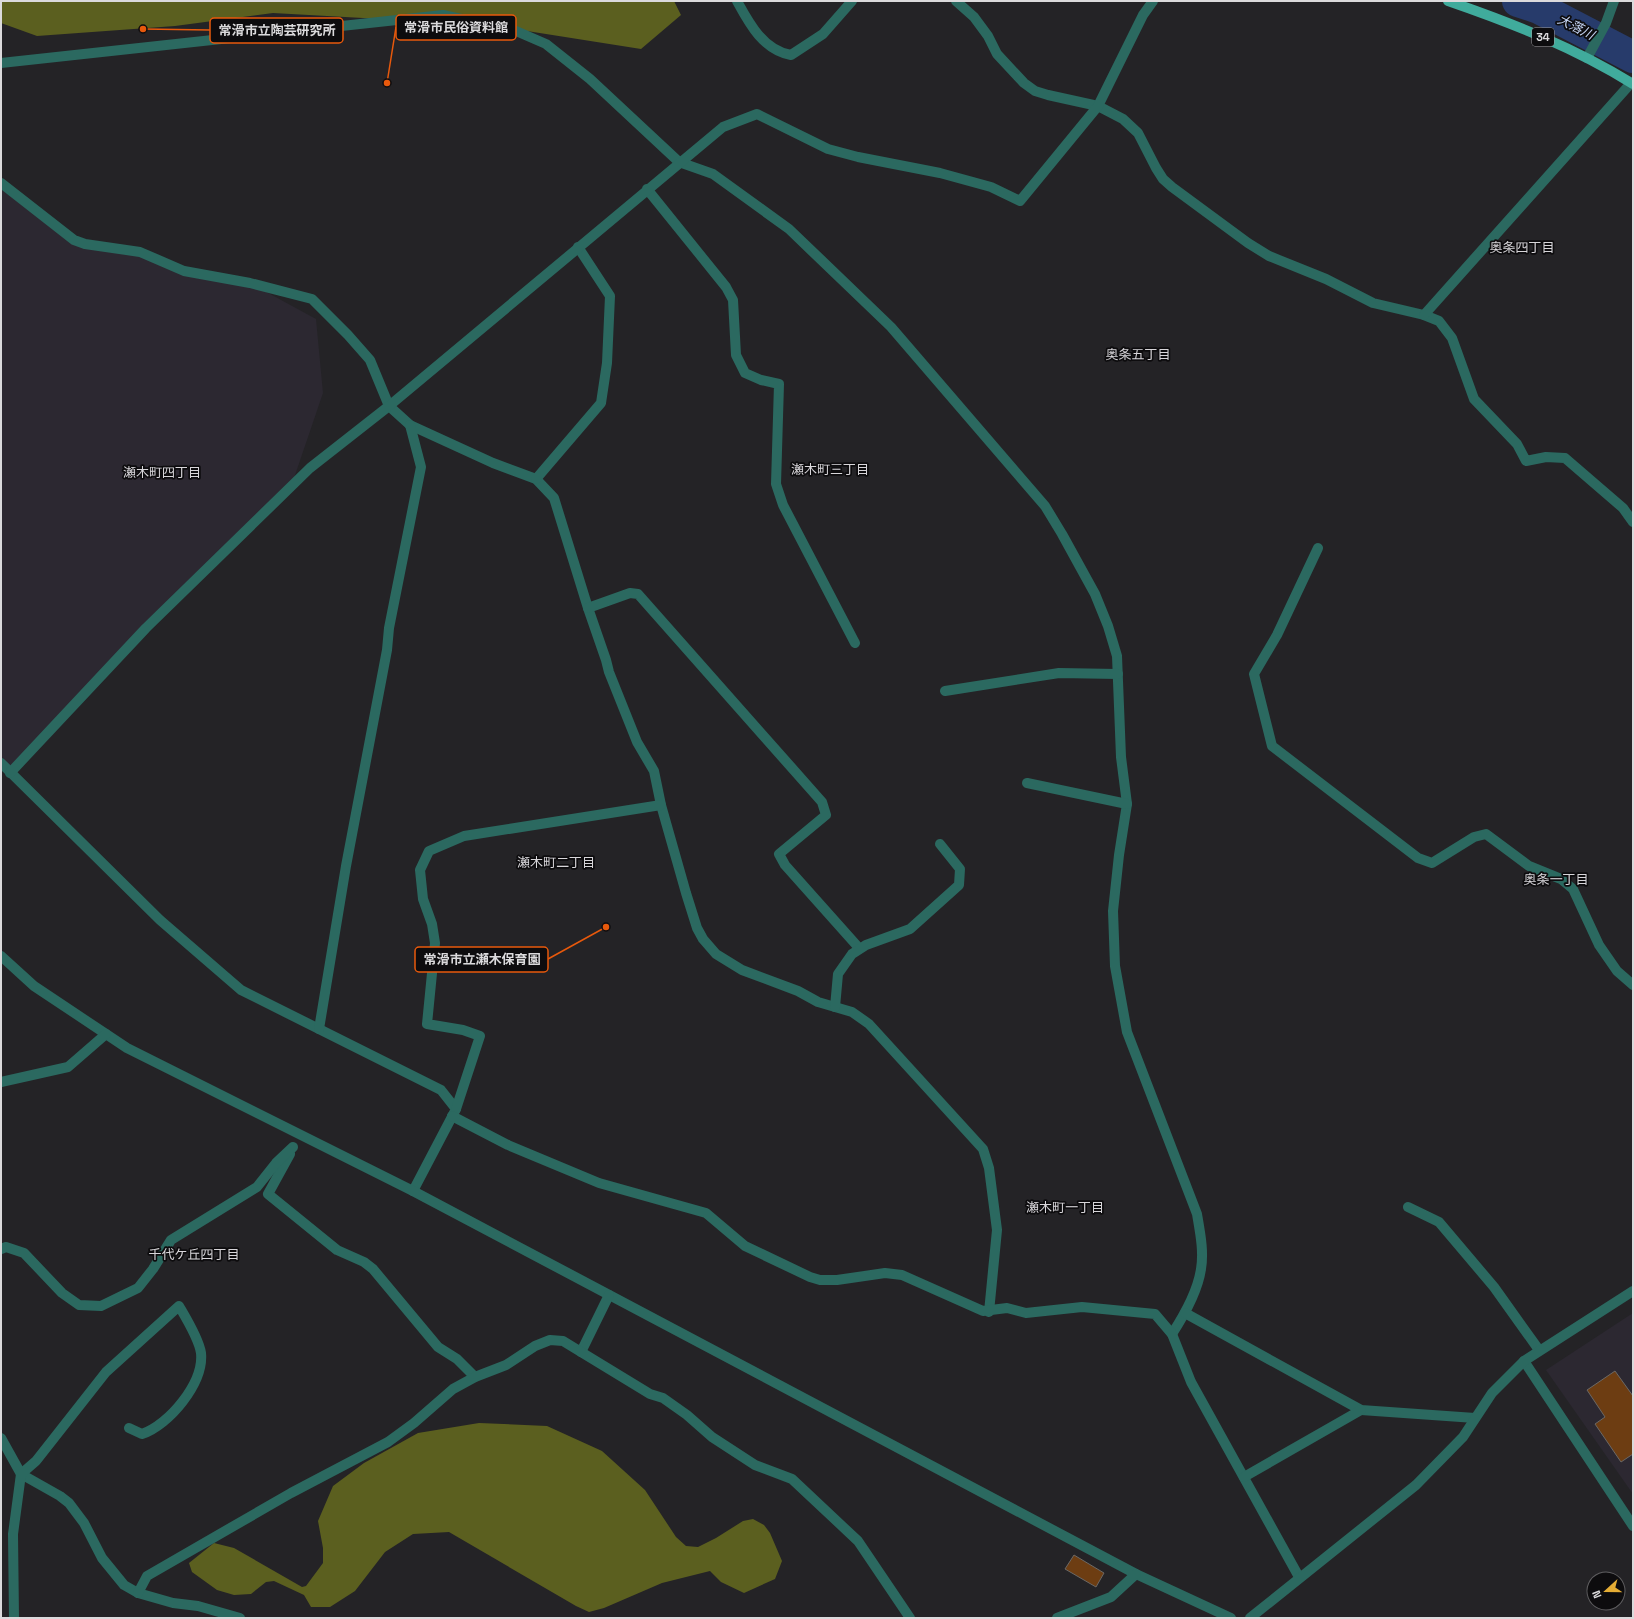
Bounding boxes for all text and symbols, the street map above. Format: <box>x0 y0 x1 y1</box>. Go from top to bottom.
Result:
water label: 大落川 <box>1555 11 1599 44</box>
callout: 常滑市民俗資料館 <box>396 15 516 40</box>
callout: 常滑市立陶芸研究所 <box>210 18 343 43</box>
text: 常滑市民俗資料館 <box>404 19 508 36</box>
text: 常滑市立陶芸研究所 <box>218 22 336 39</box>
road number: 34 <box>1532 28 1554 46</box>
district label: 奥条四丁目 <box>1489 239 1555 256</box>
district label: 奥条五丁目 <box>1105 346 1171 363</box>
district label: 瀬木町三丁目 <box>791 461 869 478</box>
district label: 瀬木町四丁目 <box>123 464 201 481</box>
district label: 瀬木町二丁目 <box>517 854 595 871</box>
district label: 奥条一丁目 <box>1523 871 1589 888</box>
callout: 常滑市立瀬木保育園 <box>415 947 548 972</box>
text: 常滑市立瀬木保育園 <box>423 951 541 968</box>
district label: 瀬木町一丁目 <box>1026 1199 1104 1216</box>
district label: 千代ケ丘四丁目 <box>148 1246 240 1263</box>
north arrow <box>1586 1571 1626 1611</box>
text: N <box>1589 1589 1605 1601</box>

